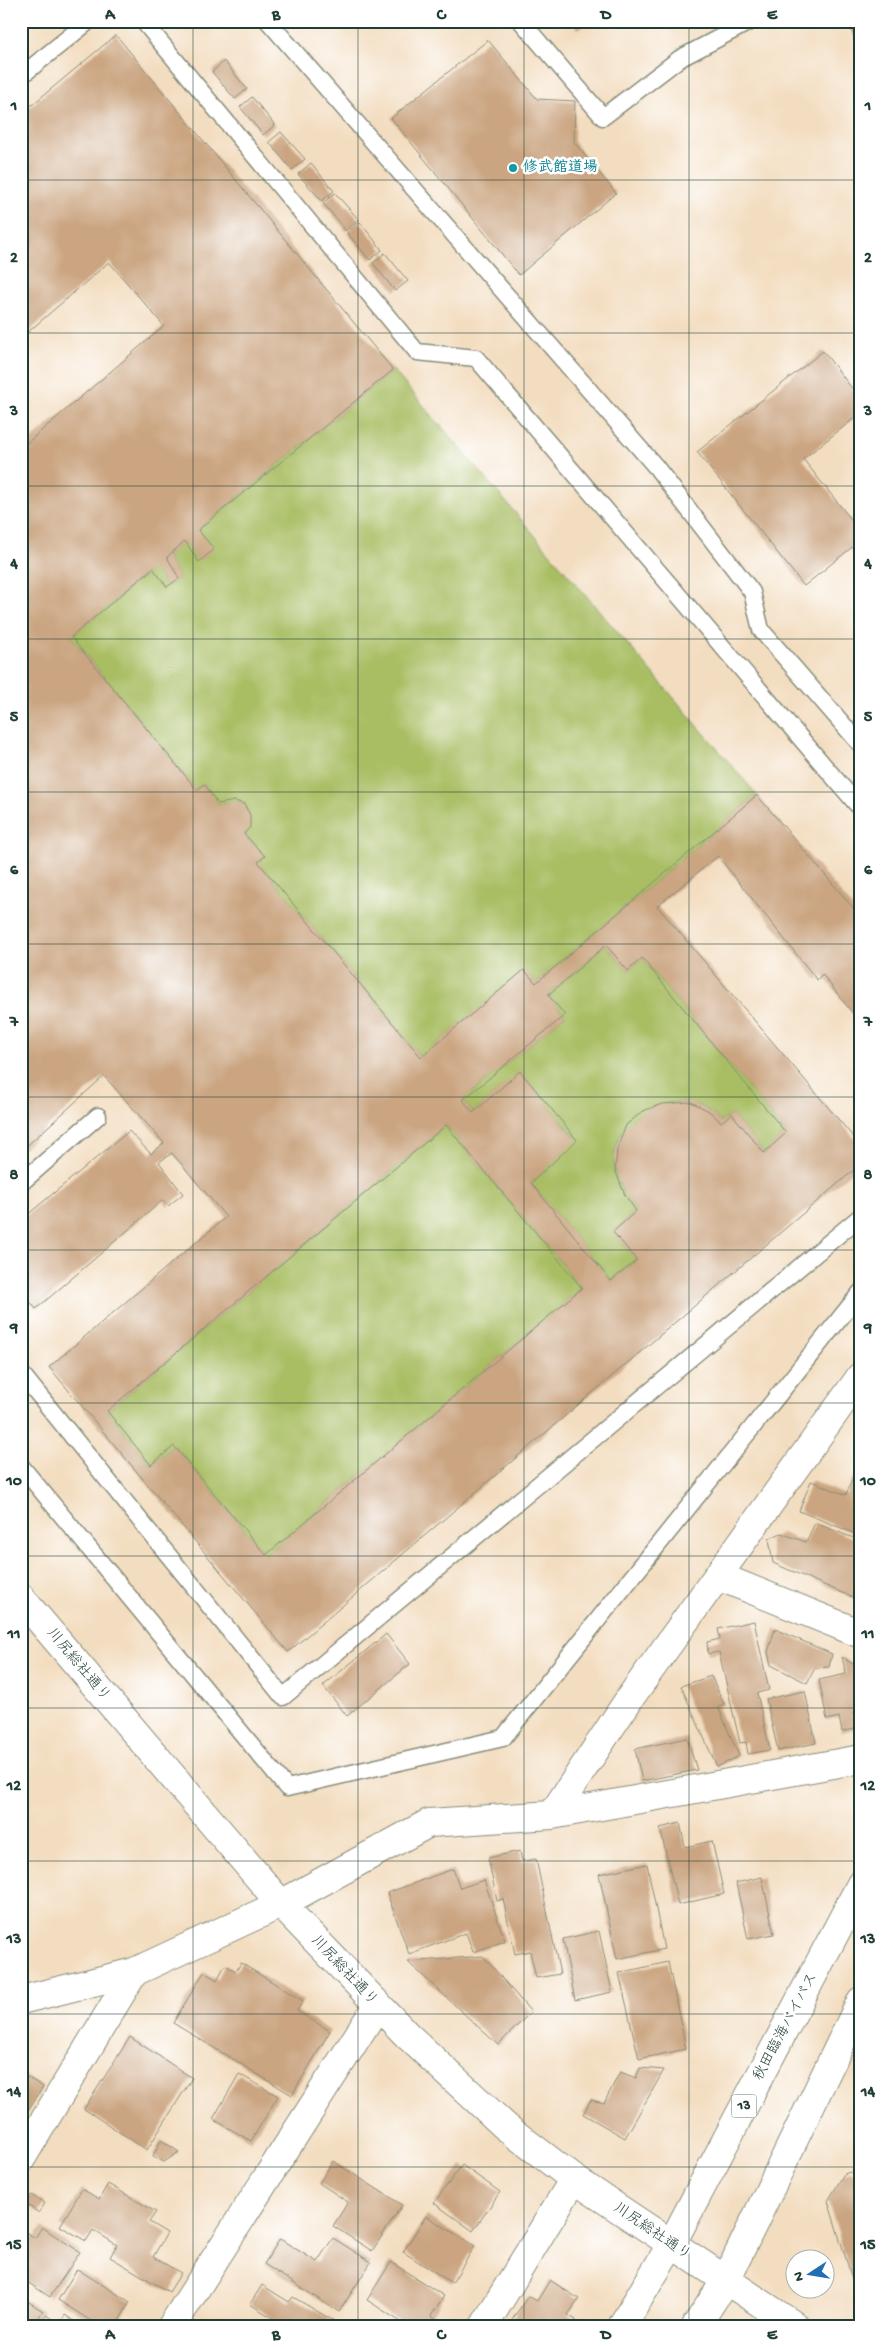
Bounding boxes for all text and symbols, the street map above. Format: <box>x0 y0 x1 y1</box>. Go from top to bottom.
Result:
text: A <box>104 7 116 26</box>
text: B <box>271 7 281 26</box>
text: C <box>436 7 447 26</box>
text: D <box>599 7 612 26</box>
text: E <box>767 7 778 26</box>
text: 1 <box>10 98 17 117</box>
text: 1 <box>864 98 871 117</box>
place label: 修武館道場 <box>523 158 598 177</box>
marker: 修武館道場 <box>507 162 519 174</box>
text: 2 <box>10 250 18 269</box>
text: 2 <box>864 250 872 269</box>
text: 3 <box>9 403 18 422</box>
text: 3 <box>863 403 872 422</box>
text: 4 <box>9 556 18 575</box>
text: 4 <box>863 556 872 575</box>
text: 5 <box>10 709 19 728</box>
text: 5 <box>864 709 873 728</box>
text: 6 <box>10 862 19 881</box>
text: 6 <box>864 862 873 881</box>
text: 7 <box>9 1014 19 1033</box>
text: 7 <box>863 1014 873 1033</box>
text: 8 <box>10 1167 19 1186</box>
text: 8 <box>864 1167 873 1186</box>
text: 9 <box>9 1320 18 1339</box>
text: 9 <box>863 1320 872 1339</box>
text: 10 <box>5 1473 22 1492</box>
text: 10 <box>859 1473 876 1492</box>
street label: 川尻総社通り <box>42 1625 114 1705</box>
text: 11 <box>7 1626 20 1645</box>
text: 11 <box>861 1626 874 1645</box>
text: 12 <box>6 1778 21 1797</box>
text: 12 <box>860 1778 875 1797</box>
text: 13 <box>6 1931 21 1950</box>
text: 13 <box>860 1931 875 1950</box>
street label: 川尻総社通り <box>307 1932 381 2010</box>
street label: 秋田臨海バイパス <box>749 1969 822 2084</box>
text: 14 <box>6 2084 21 2103</box>
text: 14 <box>860 2084 875 2103</box>
road number: 13 <box>732 2094 756 2118</box>
street label: 川尻総社通り <box>610 2199 694 2265</box>
text: 15 <box>6 2237 22 2256</box>
text: 15 <box>860 2237 876 2256</box>
north arrow <box>784 2250 834 2300</box>
text: N <box>790 2270 809 2282</box>
text: A <box>104 2327 116 2346</box>
text: B <box>271 2327 281 2346</box>
text: C <box>436 2327 447 2346</box>
text: D <box>599 2327 612 2346</box>
text: E <box>767 2327 778 2346</box>

